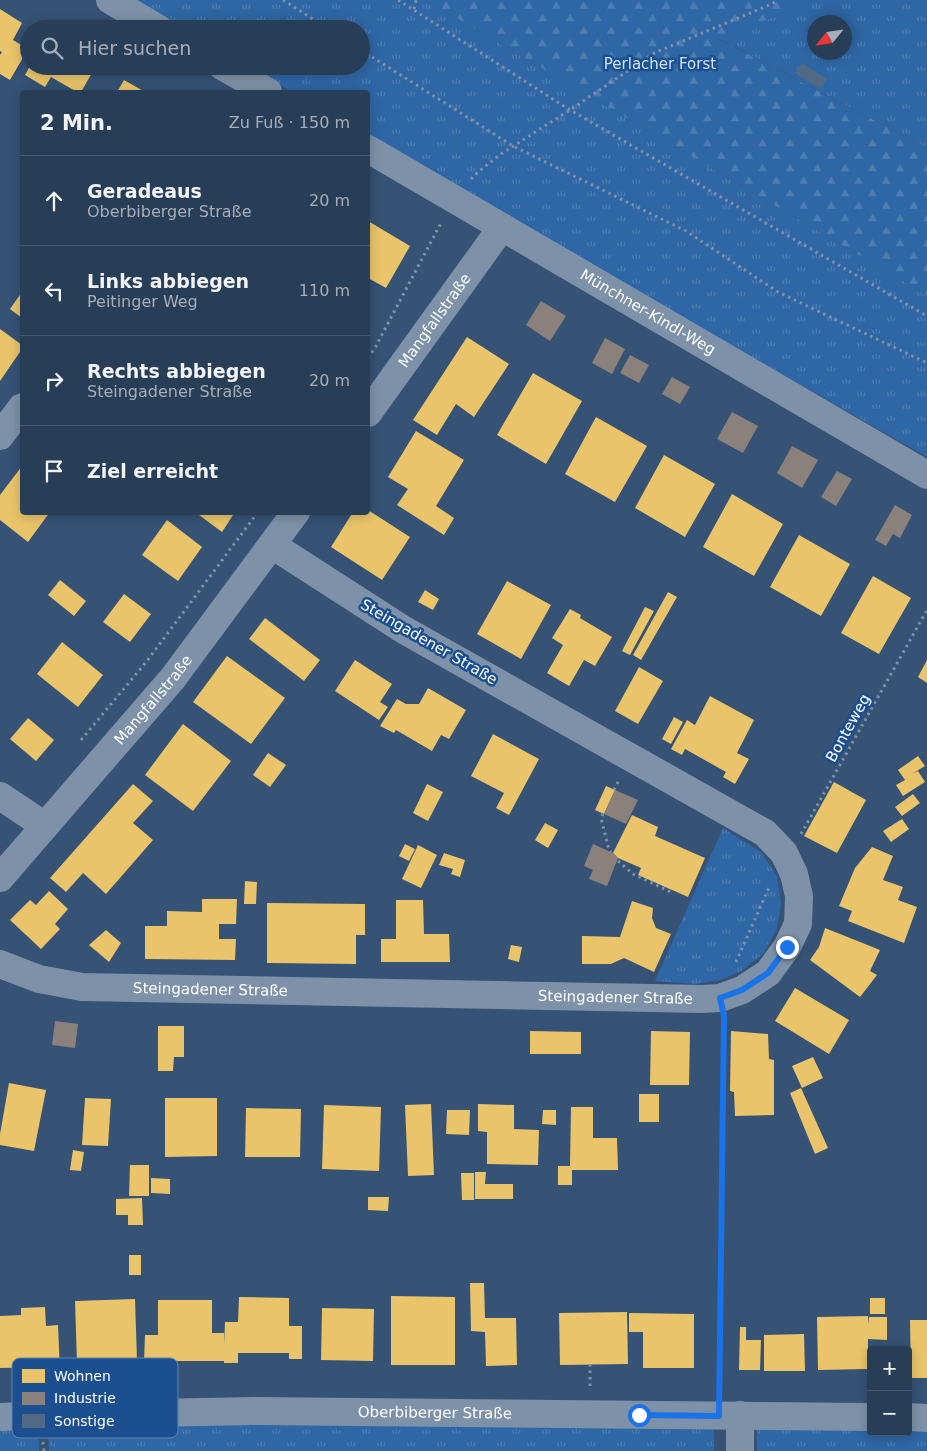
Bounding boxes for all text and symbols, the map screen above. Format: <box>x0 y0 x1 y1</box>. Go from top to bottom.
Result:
north arrow <box>807 15 852 60</box>
search box <box>20 20 370 75</box>
icon: search <box>38 34 66 62</box>
text: Hier suchen <box>78 37 191 59</box>
park label: Perlacher Forst <box>604 55 716 73</box>
text: 2 Min. <box>40 111 113 135</box>
text: Zu Fuß · 150 m <box>229 113 350 132</box>
text: Geradeaus <box>87 180 202 202</box>
icon: ahead <box>40 187 68 215</box>
text: 20 m <box>309 191 350 210</box>
text: Oberbiberger Straße <box>87 202 251 221</box>
street label: Münchner-Kindl-Weg <box>577 266 719 359</box>
text: Links abbiegen <box>87 270 249 292</box>
street label: Mangfallstraße <box>395 270 475 371</box>
icon: left <box>40 277 68 305</box>
text: 110 m <box>299 281 350 300</box>
text: Peitinger Weg <box>87 292 198 311</box>
text: Rechts abbiegen <box>87 360 266 382</box>
icon: right <box>40 367 68 395</box>
text: 20 m <box>309 371 350 390</box>
text: Steingadener Straße <box>87 382 252 401</box>
icon: arrive <box>40 457 68 485</box>
text: Ziel erreicht <box>87 460 218 482</box>
street label: Steingadener Straße <box>357 595 501 689</box>
street label: Mangfallstraße <box>110 651 196 748</box>
street label: Bonteweg <box>822 691 874 765</box>
route end <box>776 936 799 959</box>
street label: Steingadener Straße <box>133 979 288 1000</box>
street label: Steingadener Straße <box>538 987 693 1008</box>
map controls <box>867 1346 912 1436</box>
button: + <box>867 1346 912 1391</box>
legend <box>12 1358 178 1438</box>
text: Wohnen <box>54 1368 111 1384</box>
text: Industrie <box>54 1390 116 1406</box>
button: − <box>867 1391 912 1436</box>
street label: Oberbiberger Straße <box>358 1403 512 1423</box>
route start <box>628 1404 651 1427</box>
text: Sonstige <box>54 1413 115 1429</box>

